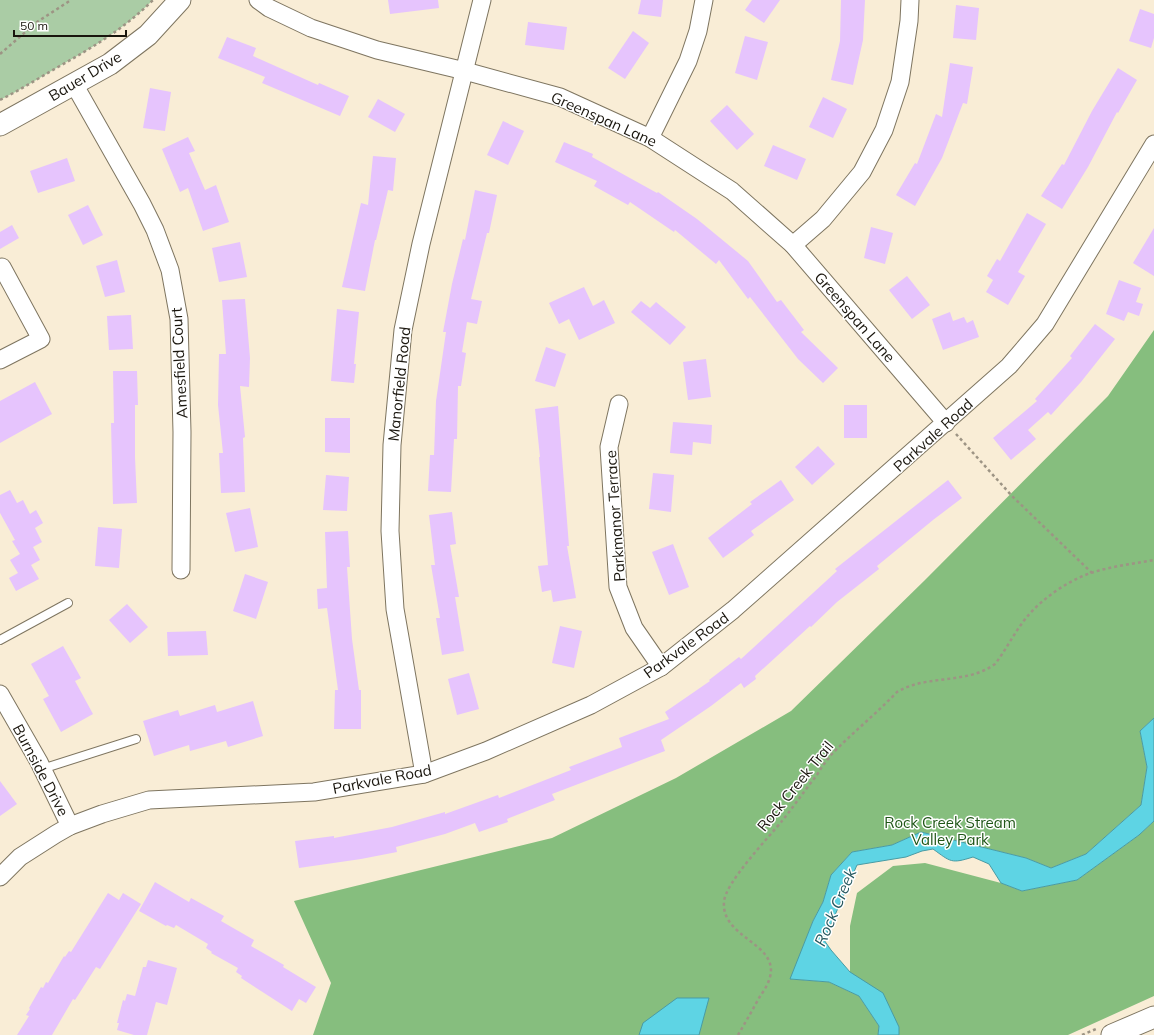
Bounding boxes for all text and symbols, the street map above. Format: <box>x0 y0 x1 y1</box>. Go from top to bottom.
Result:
scale bar <box>14 12 126 38</box>
text: 50 m <box>20 18 48 33</box>
street label: Bauer Drive <box>45 47 125 105</box>
street label: Greenspan Lane <box>548 87 660 151</box>
street label: Greenspan Lane <box>811 268 899 366</box>
street label: Amesfield Court <box>167 307 191 419</box>
street label: Manorfield Road <box>384 326 414 442</box>
street label: Parkvale Road <box>889 394 977 476</box>
street label: Parkmanor Terrace <box>601 450 629 582</box>
street label: Parkvale Road <box>640 608 732 682</box>
street label: Burnside Drive <box>9 721 73 819</box>
street label: Rock Creek Trail <box>753 737 837 835</box>
street label: Parkvale Road <box>331 760 433 798</box>
park label: Rock Creek Stream Valley Park <box>884 813 1016 849</box>
water label: Rock Creek <box>810 864 861 949</box>

